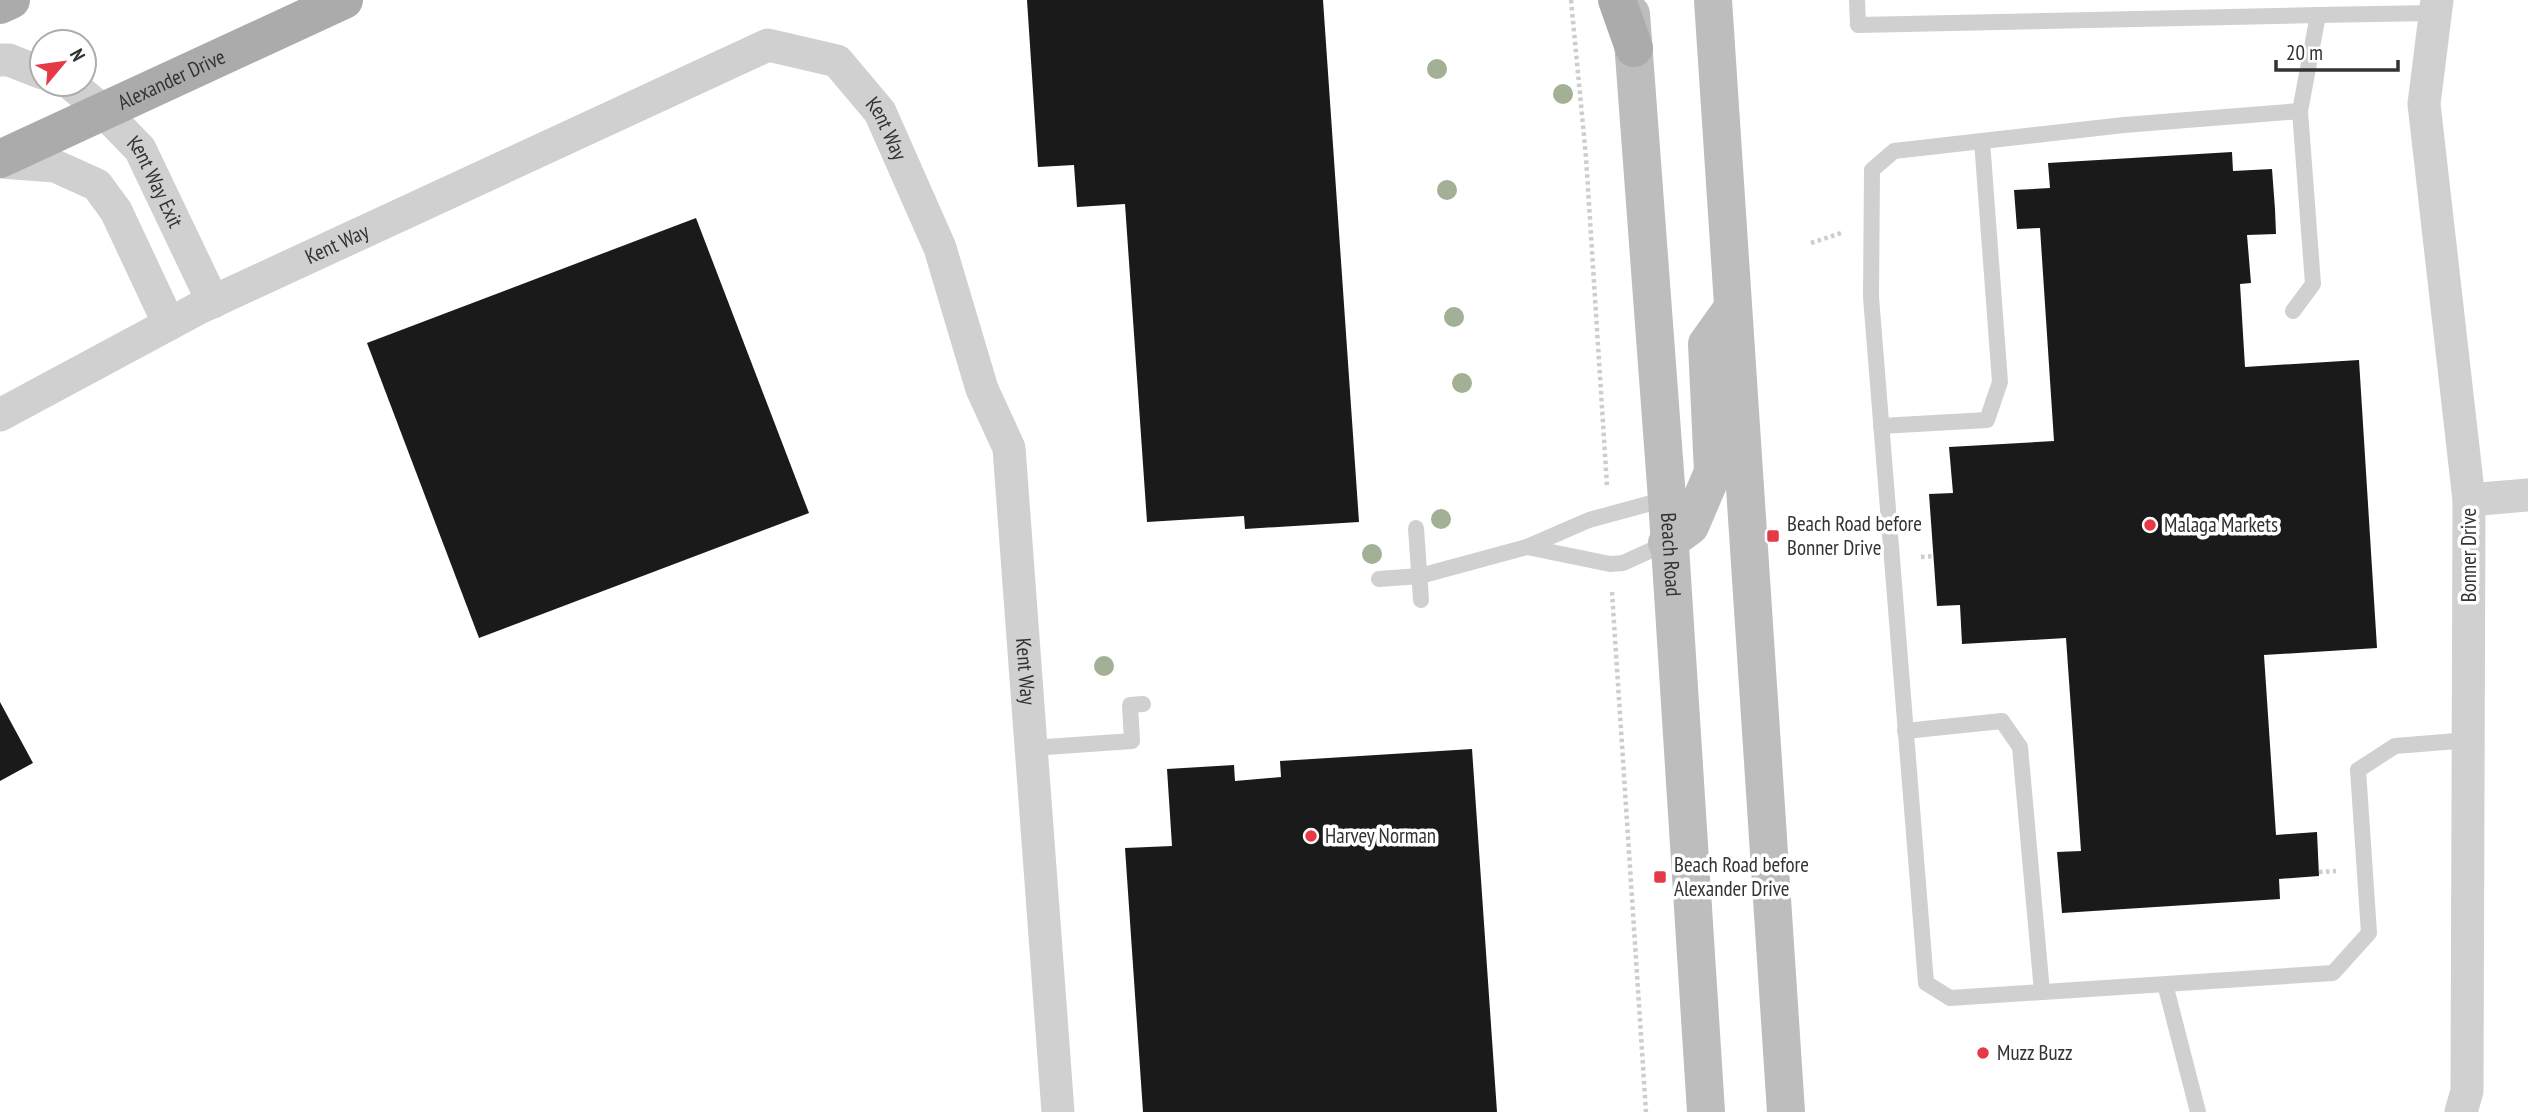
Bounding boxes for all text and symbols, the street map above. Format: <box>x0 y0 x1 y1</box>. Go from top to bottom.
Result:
north arrow <box>28 28 98 98</box>
scale bar <box>2276 28 2398 72</box>
text: 20 m <box>2286 39 2323 66</box>
street label: Alexander Drive <box>113 43 229 116</box>
text: N <box>65 44 91 65</box>
street label: Kent Way <box>860 91 914 164</box>
street label: Kent Way Exit <box>121 130 190 232</box>
street label: Kent Way <box>301 217 373 270</box>
street label: Bonner Drive <box>2455 508 2482 602</box>
place label: Beach Road before Bonner Drive <box>1787 510 1922 561</box>
place label: Malaga Markets <box>2164 511 2278 538</box>
street label: Beach Road <box>1655 512 1687 597</box>
marker: Malaga Markets <box>2142 517 2158 533</box>
marker: Beach Road before Bonner Drive <box>1765 528 1781 544</box>
street label: Kent Way <box>1010 637 1042 706</box>
place label: Harvey Norman <box>1325 822 1436 849</box>
marker: Harvey Norman <box>1303 828 1319 844</box>
place label: Beach Road before Alexander Drive <box>1674 851 1809 902</box>
marker: Beach Road before Alexander Drive <box>1652 869 1668 885</box>
place label: Muzz Buzz <box>1997 1039 2073 1066</box>
marker: Muzz Buzz <box>1975 1045 1991 1061</box>

